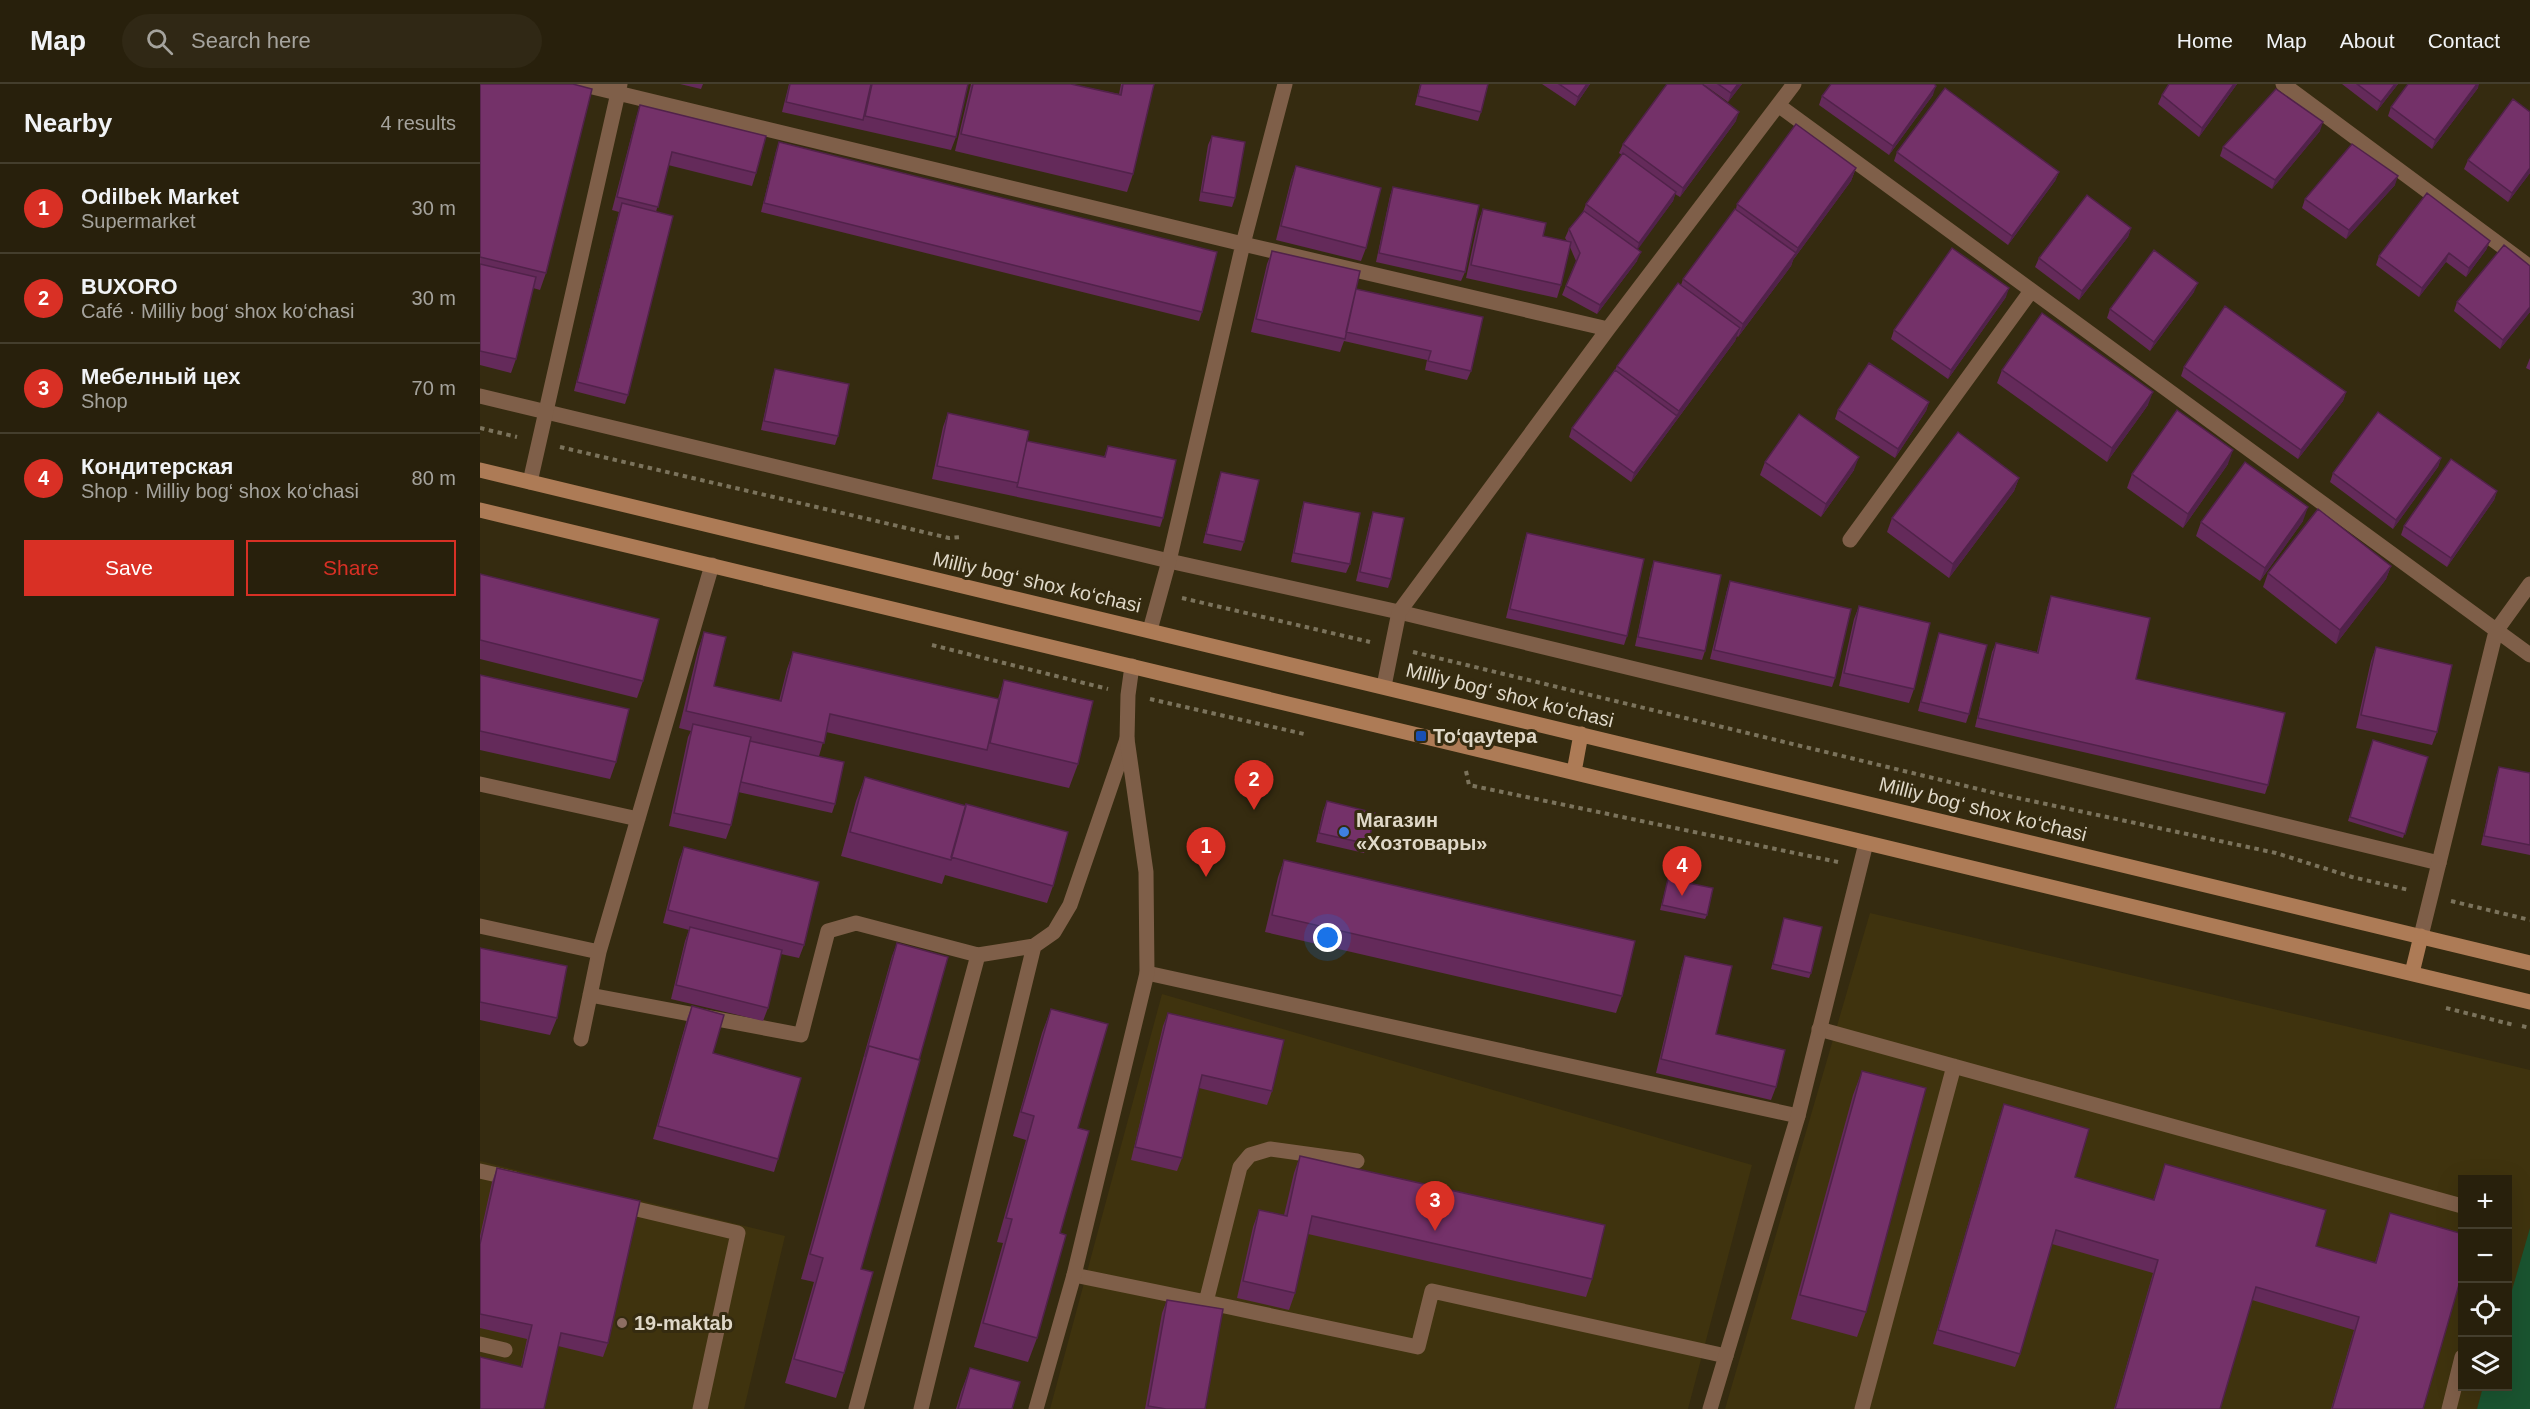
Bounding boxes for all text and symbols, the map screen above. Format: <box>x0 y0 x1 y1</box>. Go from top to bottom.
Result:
search box <box>122 14 542 68</box>
text: Map <box>30 25 86 56</box>
icon: search <box>143 25 176 58</box>
text: Search here <box>191 28 311 53</box>
text: Home <box>2177 29 2233 52</box>
text: Map <box>2266 29 2307 52</box>
text: About <box>2340 29 2395 52</box>
text: Contact <box>2428 29 2500 52</box>
text: Nearby <box>24 108 112 138</box>
text: 4 results <box>380 112 456 134</box>
text: Odilbek Market <box>81 184 239 209</box>
text: 1 <box>38 197 49 219</box>
text: 30 m <box>412 197 456 219</box>
text: Supermarket <box>81 210 196 232</box>
text: BUXORO <box>81 274 178 299</box>
text: 2 <box>38 287 49 309</box>
text: 30 m <box>412 287 456 309</box>
text: Café · Milliy bog‘ shox ko‘chasi <box>81 300 354 322</box>
text: Мебелный цех <box>81 364 241 389</box>
text: 3 <box>38 377 49 399</box>
text: 70 m <box>412 377 456 399</box>
text: Shop <box>81 390 128 412</box>
text: Кондитерская <box>81 454 233 479</box>
text: 4 <box>38 467 49 489</box>
text: 80 m <box>412 467 456 489</box>
text: Shop · Milliy bog‘ shox ko‘chasi <box>81 480 359 502</box>
button: Save <box>24 540 234 596</box>
button: Share <box>246 540 456 596</box>
street label: Milliy bog‘ shox ko‘chasi <box>931 547 1143 617</box>
street label: Milliy bog‘ shox ko‘chasi <box>1404 659 1616 731</box>
place label: Toʻqaytepa <box>1433 725 1538 747</box>
marker: Toʻqaytepa <box>1414 729 1428 743</box>
pin: 2 <box>1234 760 1274 810</box>
street label: Milliy bog‘ shox ko‘chasi <box>1877 773 2089 845</box>
place label: Магазин «Хозтовары» <box>1356 809 1487 854</box>
marker: Магазин «Хозтовары» <box>1337 825 1351 839</box>
pin: 1 <box>1186 828 1226 877</box>
pin: 4 <box>1662 846 1702 896</box>
your location <box>1313 923 1342 952</box>
map controls <box>2458 1175 2512 1391</box>
button: + <box>2458 1175 2512 1229</box>
pin: 3 <box>1416 1182 1454 1231</box>
button: − <box>2458 1229 2512 1283</box>
button: locate <box>2458 1283 2512 1337</box>
place label: 19-maktab <box>634 1312 733 1334</box>
marker: 19-maktab <box>615 1316 629 1330</box>
button: layers <box>2458 1337 2512 1391</box>

